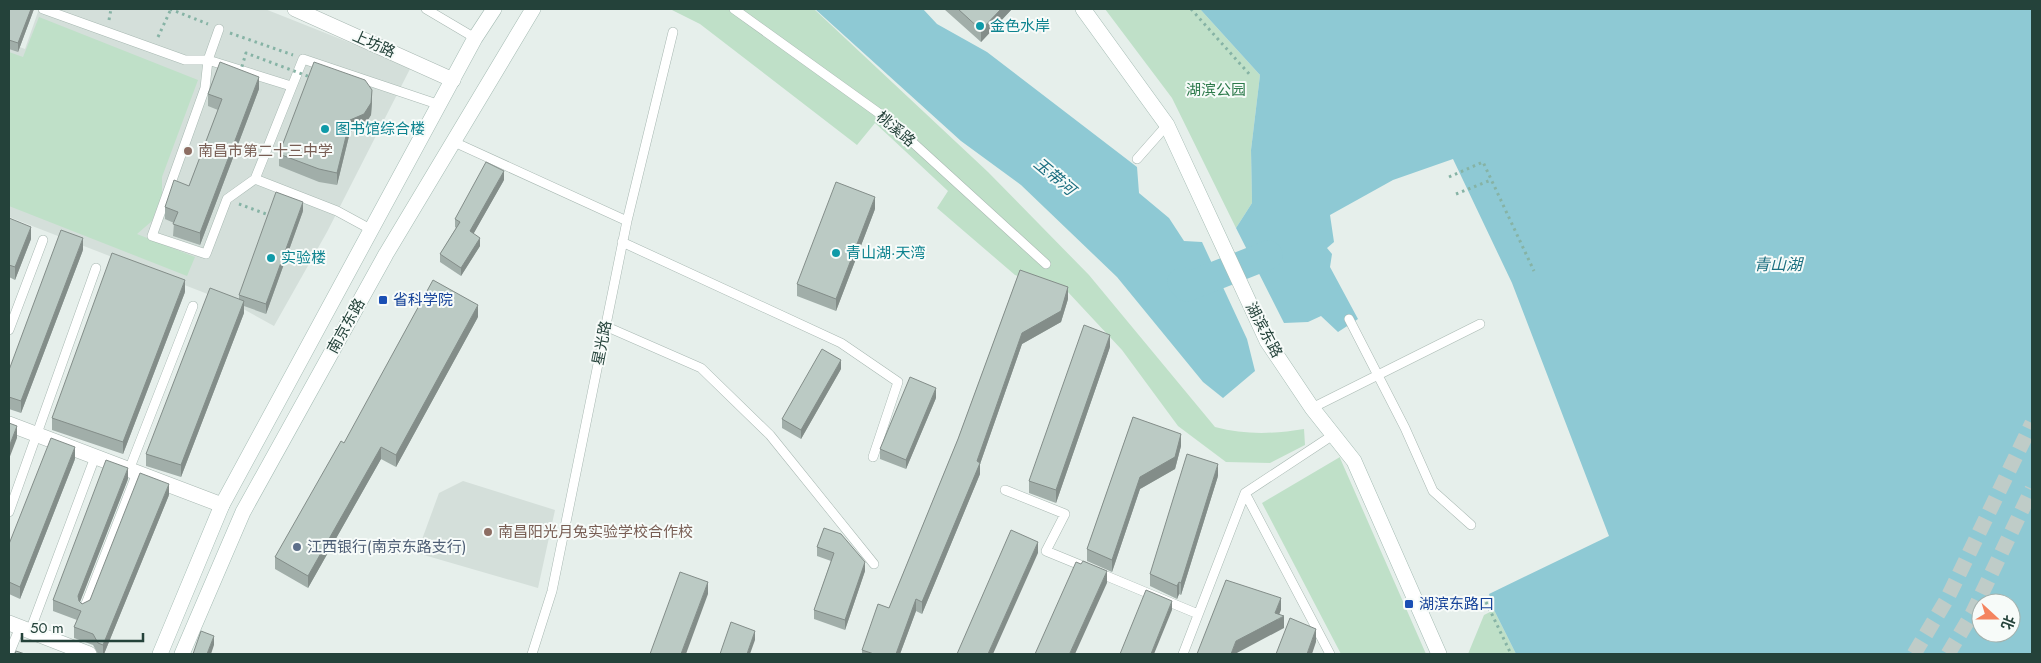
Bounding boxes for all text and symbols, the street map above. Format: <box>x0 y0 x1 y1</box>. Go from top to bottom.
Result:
place label: 金色水岸 <box>990 15 1050 37</box>
marker: 金色水岸 <box>974 20 986 32</box>
street label: 上坊路 <box>349 25 399 63</box>
park label: 湖滨公园 <box>1186 79 1246 101</box>
street label: 桃溪路 <box>872 106 920 152</box>
place label: 图书馆综合楼 <box>335 118 425 140</box>
marker: 图书馆综合楼 <box>319 123 331 135</box>
place label: 南昌市第二十三中学 <box>198 140 333 162</box>
marker: 南昌市第二十三中学 <box>182 145 194 157</box>
water label: 玉带河 <box>1029 152 1083 203</box>
place label: 青山湖·天湾 <box>846 242 926 264</box>
place label: 实验楼 <box>281 247 326 269</box>
marker: 青山湖·天湾 <box>830 247 842 259</box>
marker: 实验楼 <box>265 252 277 264</box>
water label: 青山湖 <box>1754 253 1805 276</box>
place label: 省科学院 <box>393 289 453 311</box>
street label: 南京东路 <box>322 294 370 358</box>
marker: 省科学院 <box>377 294 389 306</box>
street label: 湖滨东路 <box>1240 298 1288 362</box>
street label: 星光路 <box>587 319 617 367</box>
place label: 南昌阳光月兔实验学校合作校 <box>498 521 693 543</box>
marker: 南昌阳光月兔实验学校合作校 <box>482 526 494 538</box>
place label: 江西银行(南京东路支行) <box>307 536 466 558</box>
marker: 江西银行(南京东路支行) <box>291 541 303 553</box>
place label: 湖滨东路口 <box>1419 593 1494 615</box>
north arrow <box>1971 593 2021 643</box>
marker: 湖滨东路口 <box>1403 598 1415 610</box>
scale bar <box>22 610 144 642</box>
text: 北 <box>1996 613 2020 633</box>
text: 50 m <box>30 617 64 639</box>

